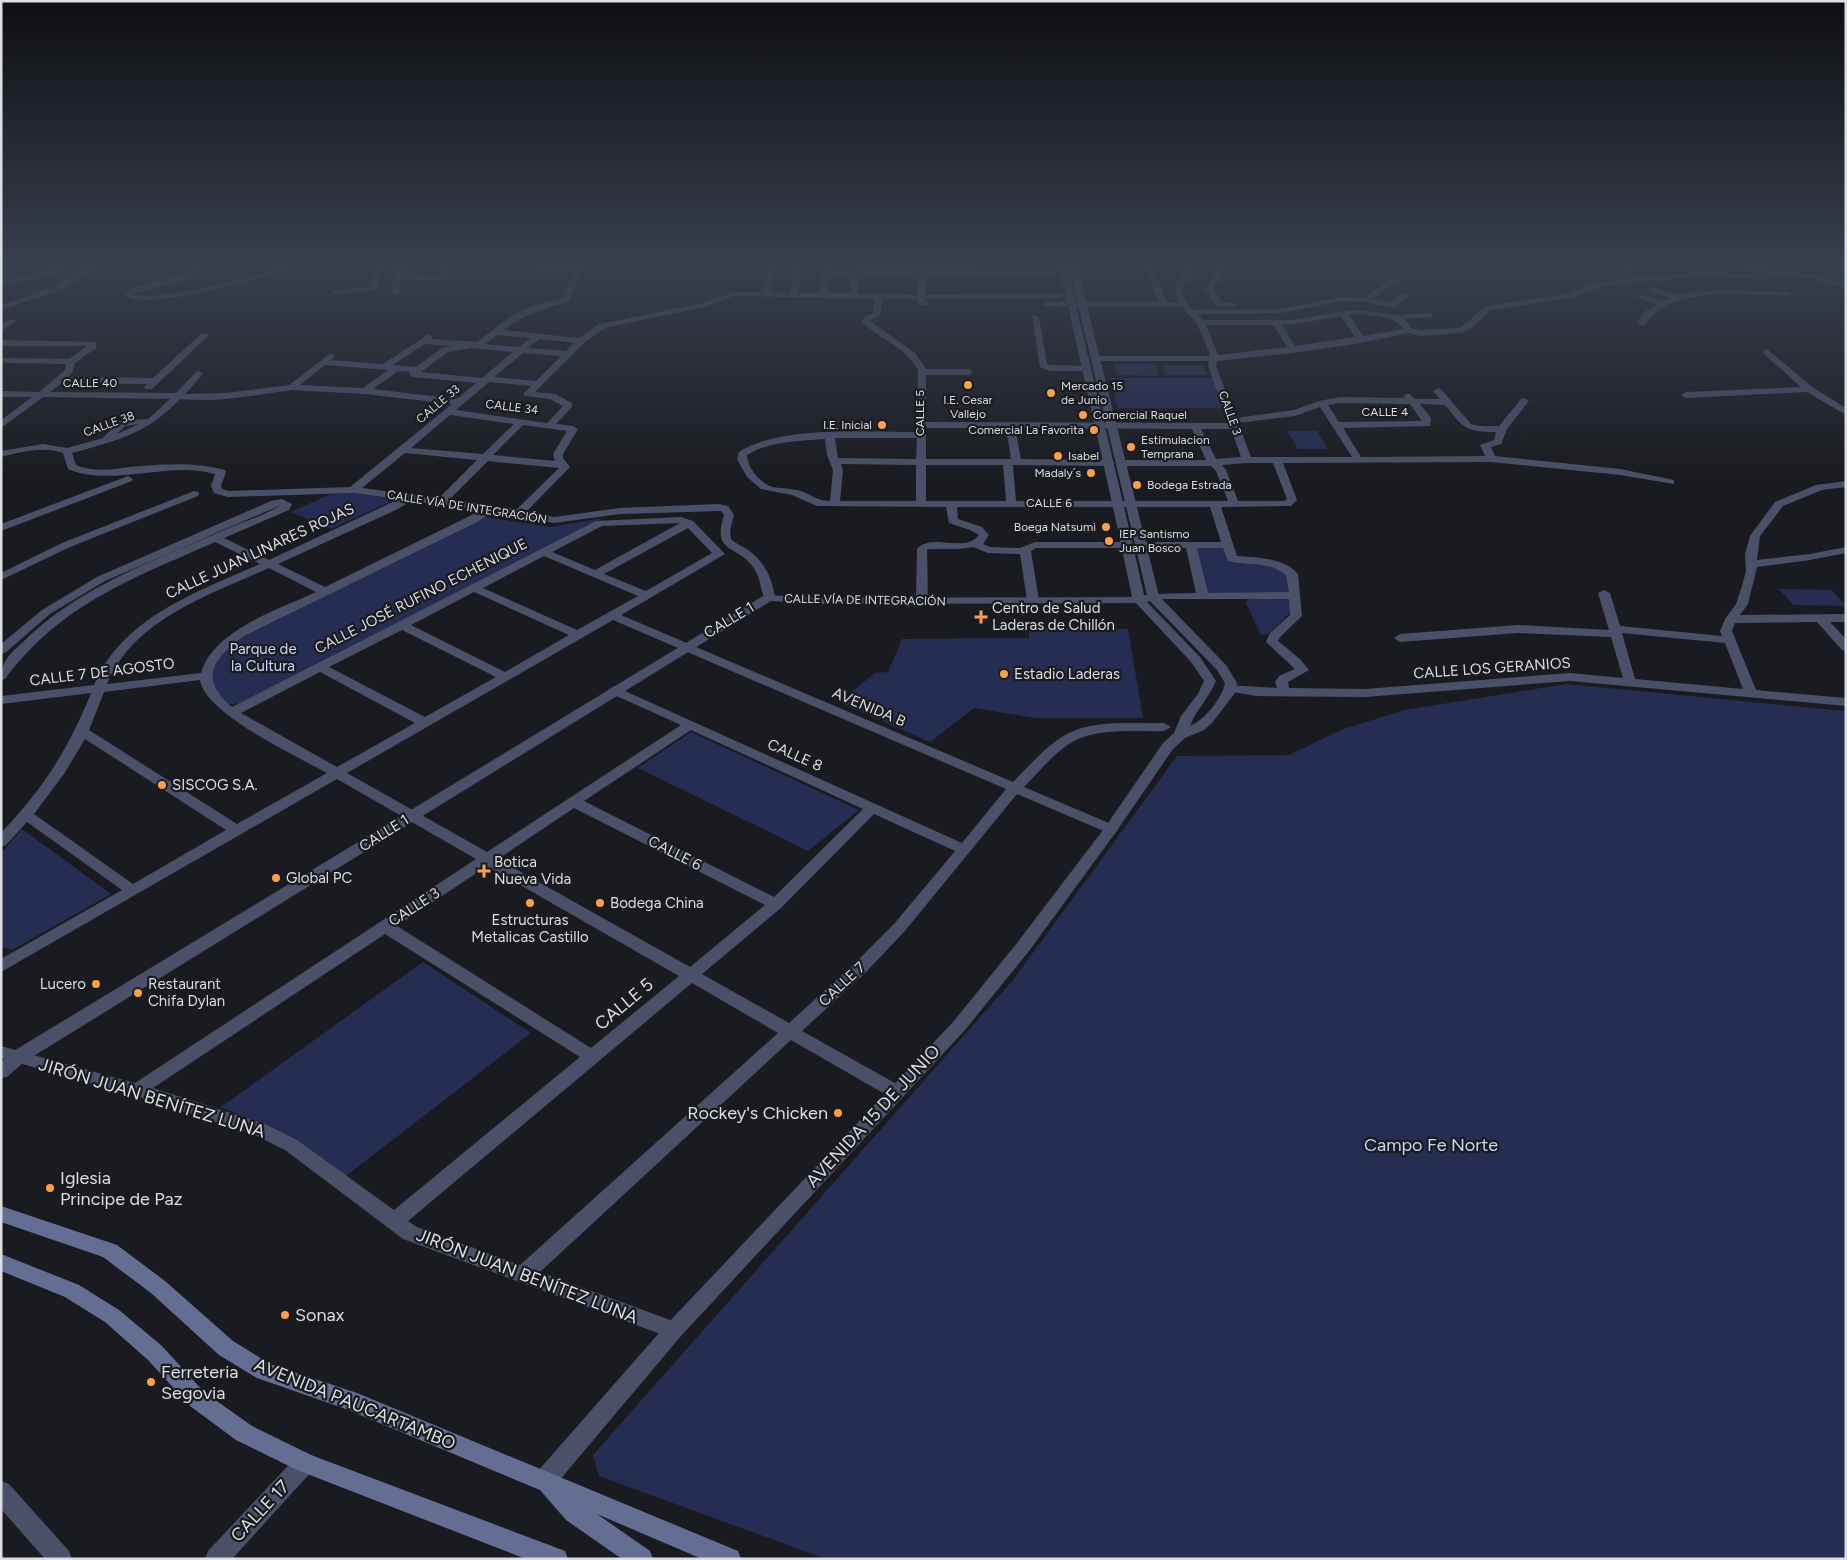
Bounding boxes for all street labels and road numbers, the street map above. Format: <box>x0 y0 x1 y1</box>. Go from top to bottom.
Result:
street label: CALLE 40 <box>63 376 118 390</box>
street label: CALLE 33 <box>413 382 463 426</box>
street label: CALLE 3 <box>1216 389 1244 437</box>
street label: CALLE 5 <box>913 390 927 436</box>
street label: CALLE 34 <box>485 397 540 417</box>
street label: CALLE 4 <box>1362 405 1409 419</box>
street label: CALLE 38 <box>82 408 136 440</box>
street label: CALLE VÍA DE INTEGRACIÓN <box>386 487 548 527</box>
street label: CALLE 6 <box>1026 496 1072 510</box>
street label: CALLE JUAN LINARES ROJAS <box>163 499 357 603</box>
street label: CALLE JOSÉ RUFINO ECHENIQUE <box>312 534 530 658</box>
street label: CALLE VÍA DE INTEGRACIÓN <box>784 592 946 608</box>
street label: CALLE 1 <box>701 598 757 642</box>
street label: CALLE 7 DE AGOSTO <box>29 654 175 690</box>
street label: CALLE LOS GERANIOS <box>1413 654 1571 682</box>
street label: AVENIDA B <box>830 684 908 730</box>
street label: CALLE 8 <box>765 735 825 775</box>
street label: CALLE 1 <box>356 811 412 855</box>
street label: CALLE 6 <box>645 832 705 874</box>
street label: CALLE 3 <box>385 884 443 930</box>
street label: CALLE 7 <box>815 958 869 1010</box>
street label: CALLE 5 <box>590 973 658 1035</box>
street label: AVENIDA 15 DE JUNIO <box>801 1040 945 1192</box>
street label: JIRÓN JUAN BENÍTEZ LUNA <box>36 1053 268 1143</box>
street label: JIRÓN JUAN BENÍTEZ LUNA <box>413 1224 641 1328</box>
street label: AVENIDA PAUCARTAMBO <box>251 1354 459 1455</box>
street label: CALLE 17 <box>226 1475 294 1546</box>

